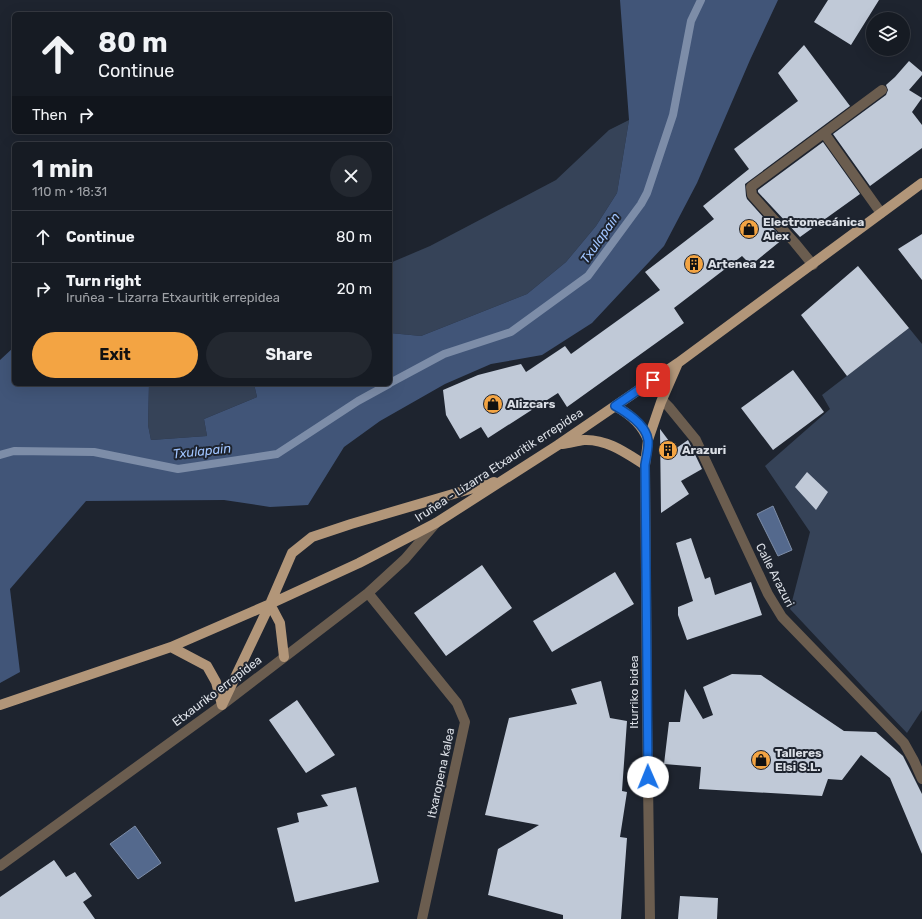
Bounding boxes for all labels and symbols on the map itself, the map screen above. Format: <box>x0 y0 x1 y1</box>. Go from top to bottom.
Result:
water label: Txulapain <box>577 210 623 266</box>
place label: Electromecánica Alex <box>763 215 864 243</box>
shop icon: Electromecánica Alex <box>738 218 760 240</box>
building icon: Artenea 22 <box>683 253 705 275</box>
place label: Artenea 22 <box>708 257 775 271</box>
pin <box>636 363 670 397</box>
shop icon: Alizcars <box>482 393 504 415</box>
place label: Alizcars <box>507 397 556 411</box>
street label: Iruñea - Lizarra Etxauritik errepidea <box>412 405 586 525</box>
building icon: Arazuri <box>657 439 679 461</box>
water label: Txulapain <box>172 440 232 462</box>
place label: Arazuri <box>682 443 726 457</box>
street label: Calle Arazuri <box>753 541 797 609</box>
street label: Etxauriko errepidea <box>170 653 264 729</box>
street label: Iturriko bidea <box>627 655 641 729</box>
street label: Itxaropena kalea <box>425 727 457 819</box>
place label: Talleres Elsi S.L. <box>775 746 822 774</box>
shop icon: Talleres Elsi S.L. <box>750 749 772 771</box>
position arrow <box>627 756 669 798</box>

